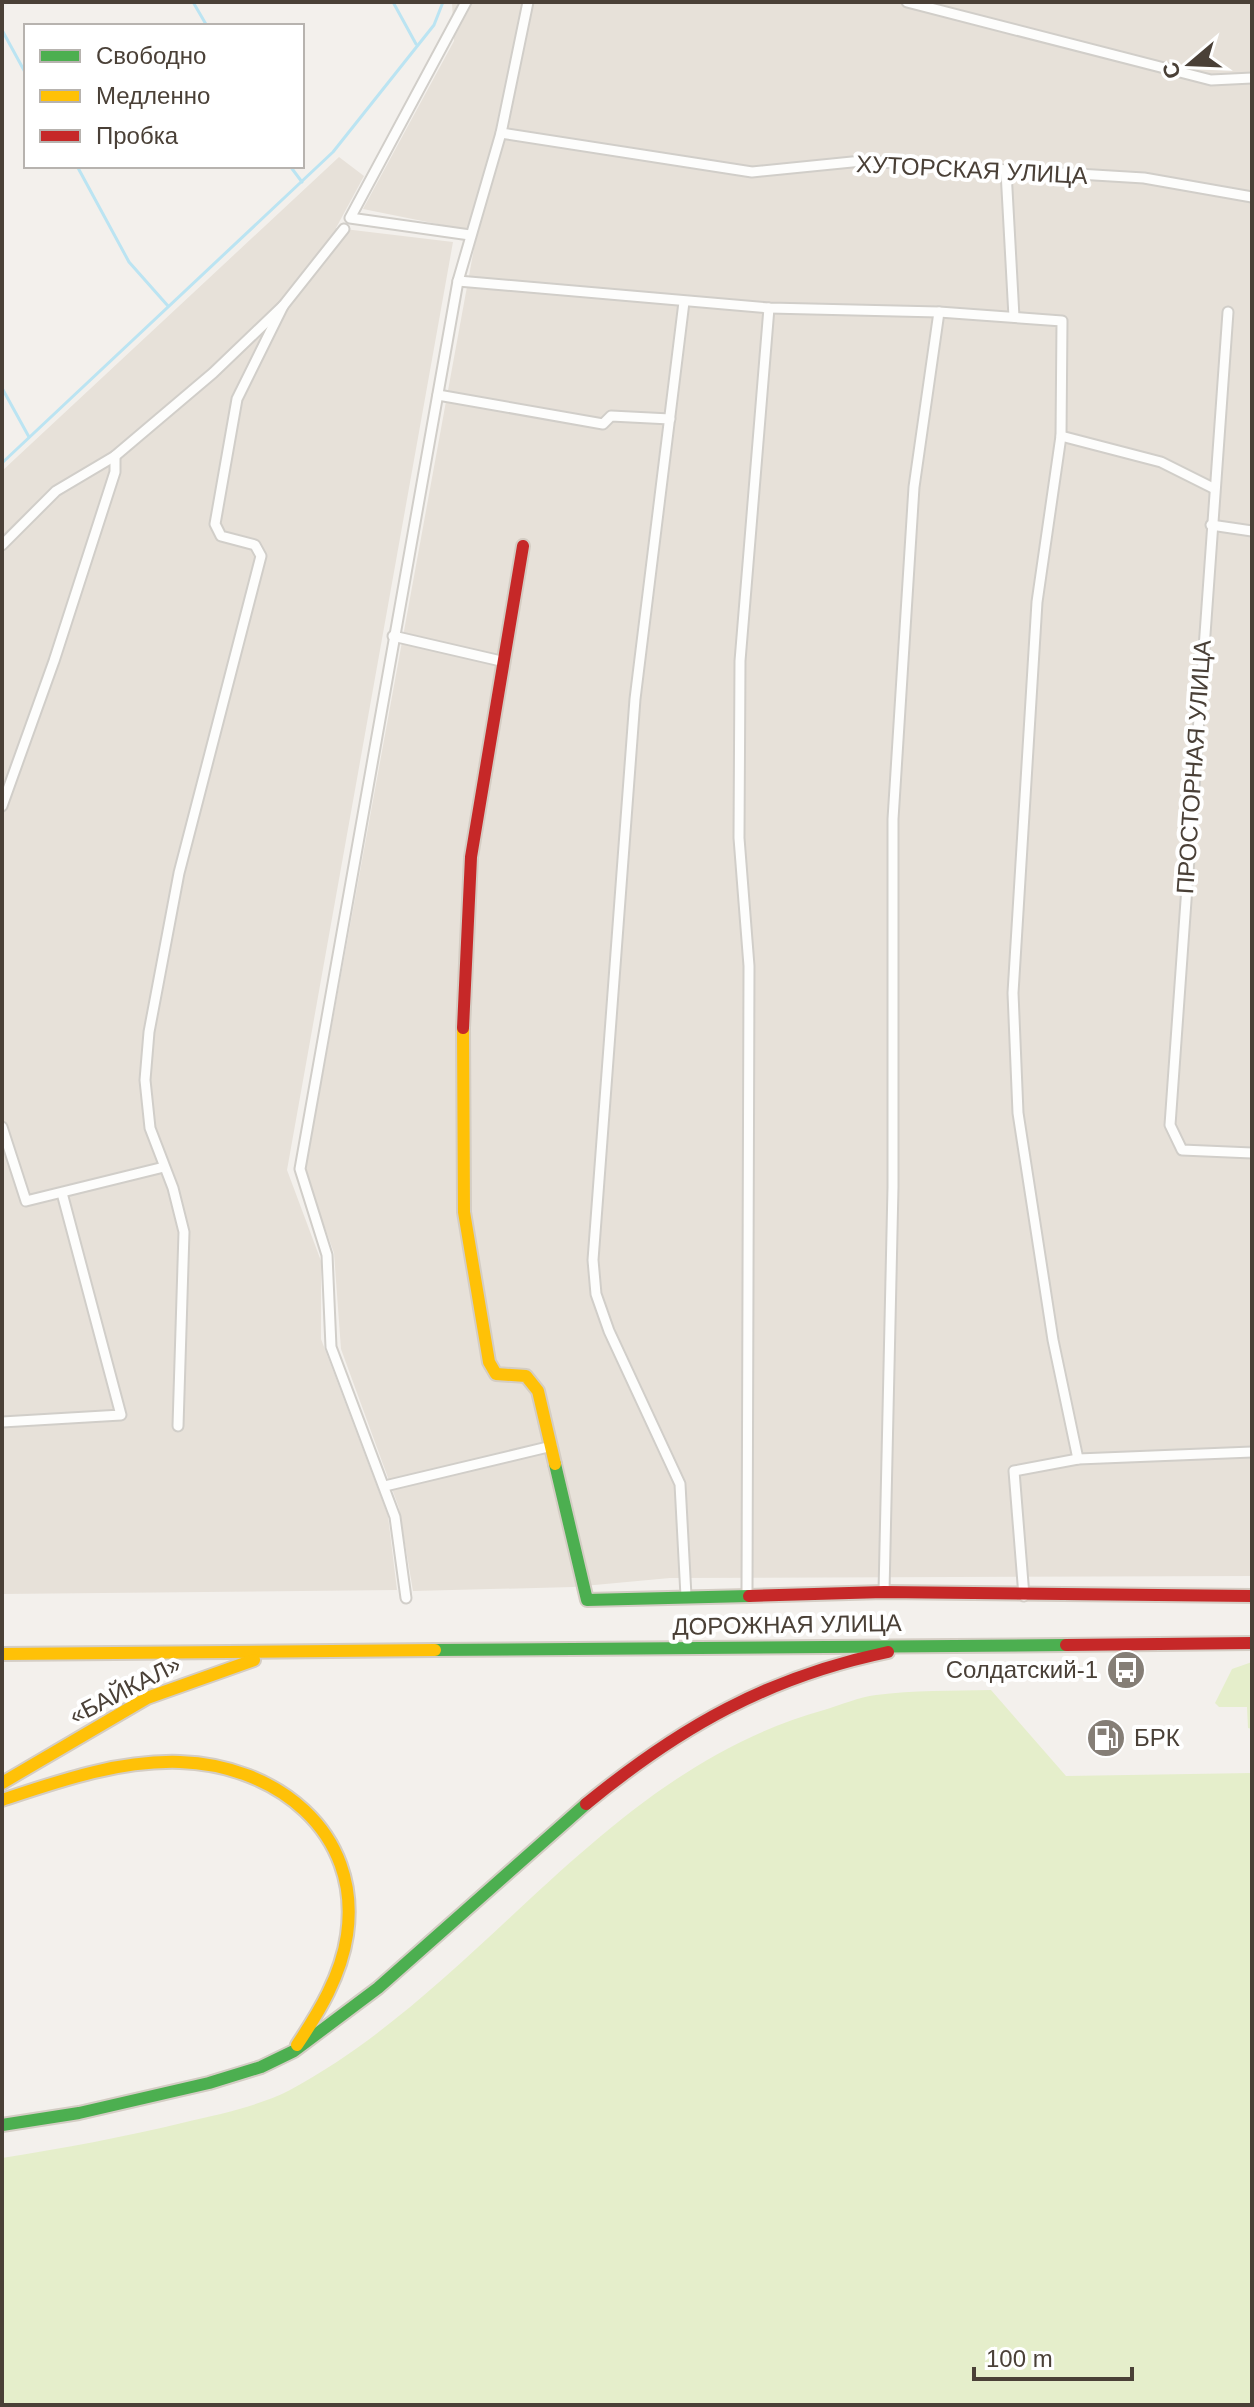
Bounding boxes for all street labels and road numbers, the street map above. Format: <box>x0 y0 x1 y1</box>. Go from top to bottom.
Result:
street label: ХУТОРСКАЯ УЛИЦА <box>856 150 1088 189</box>
street label: ПРОСТОРНАЯ УЛИЦА <box>1171 639 1216 895</box>
street label: ДОРОЖНАЯ УЛИЦА <box>672 1609 902 1640</box>
street label: «БАЙКАЛ» <box>65 1650 185 1729</box>

